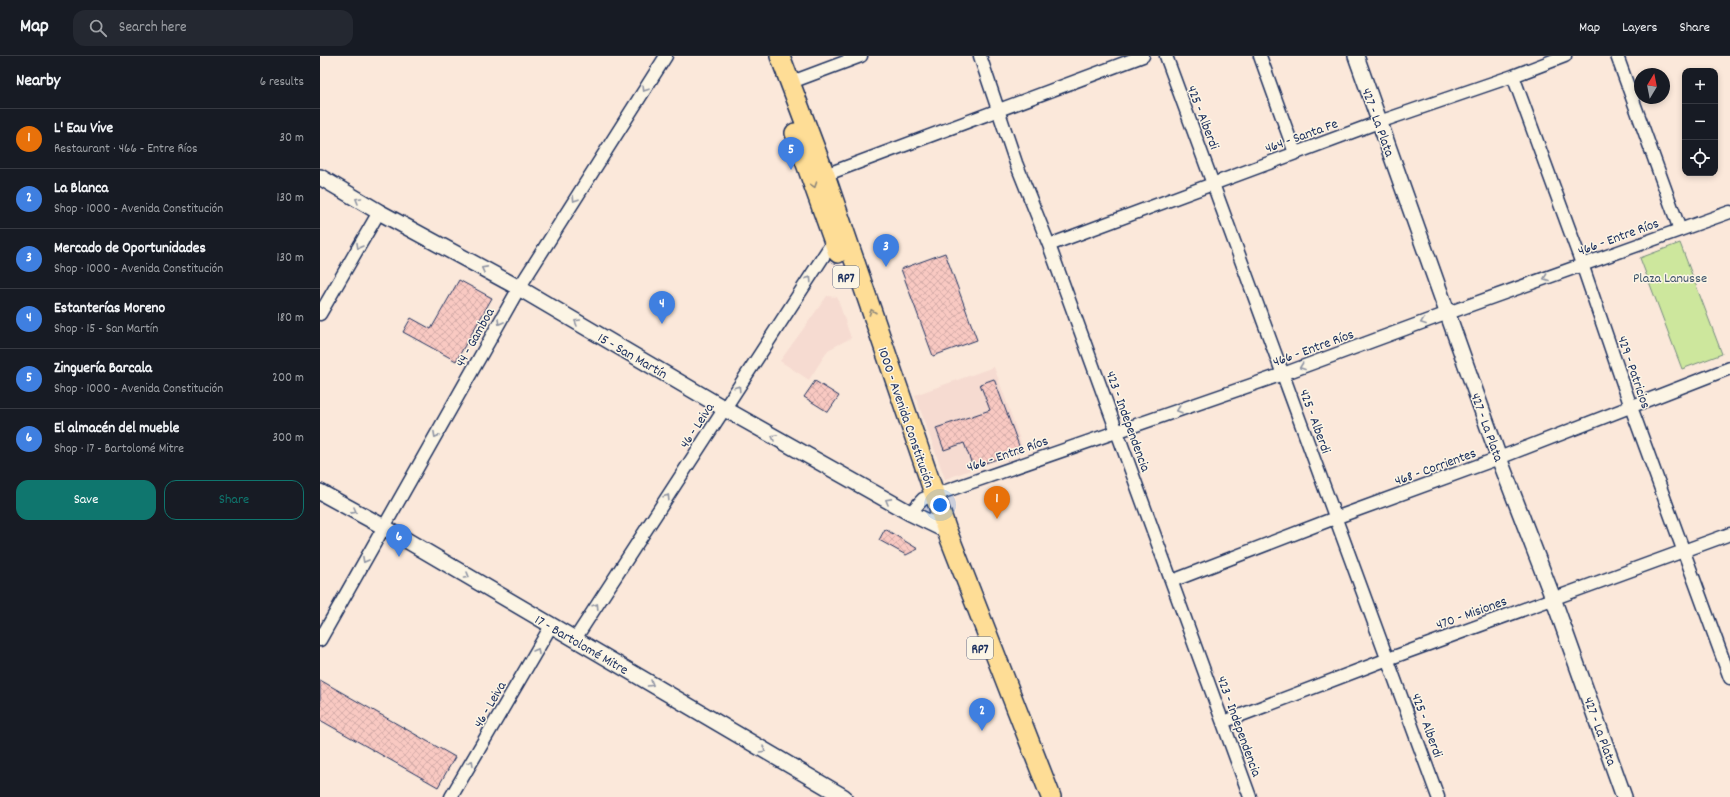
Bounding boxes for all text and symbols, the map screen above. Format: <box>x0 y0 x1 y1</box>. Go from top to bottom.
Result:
search box <box>73 10 353 46</box>
text: Map <box>20 14 49 41</box>
icon: search <box>87 17 109 39</box>
text: Search here <box>119 17 187 39</box>
text: Map <box>1579 18 1600 38</box>
text: Layers <box>1622 18 1657 38</box>
text: Share <box>1679 18 1710 38</box>
north arrow <box>1634 68 1670 104</box>
map controls <box>1682 68 1718 176</box>
button: + <box>1682 68 1718 104</box>
text: Nearby <box>16 70 60 94</box>
text: 6 results <box>260 73 304 92</box>
street label: 425 - Alberdi <box>1181 83 1224 153</box>
one-way arrow <box>643 85 650 92</box>
street label: 427 - La Plata <box>1355 85 1399 160</box>
button: − <box>1682 104 1718 140</box>
street label: 464 - Santa Fe <box>1262 114 1341 159</box>
text: L' Eau Vive <box>54 118 113 140</box>
text: 1 <box>28 129 30 148</box>
text: 30 m <box>279 129 304 148</box>
pin: 5 <box>778 137 804 170</box>
text: Restaurant · 466 - Entre Ríos <box>54 140 197 159</box>
button: locate <box>1682 140 1718 176</box>
text: La Blanca <box>54 178 108 200</box>
one-way arrow <box>809 182 817 189</box>
text: 2 <box>26 189 32 208</box>
text: 130 m <box>276 189 304 208</box>
one-way arrow <box>573 194 580 201</box>
one-way arrow <box>355 197 362 204</box>
text: Shop · 1000 - Avenida Constitución <box>54 200 223 219</box>
street label: 466 - Entre Ríos <box>1575 214 1662 262</box>
pin: 3 <box>873 234 899 267</box>
text: Mercado de Oportunidades <box>54 238 206 260</box>
one-way arrow <box>357 242 364 249</box>
text: 3 <box>26 249 32 268</box>
text: 130 m <box>276 249 304 268</box>
text: Shop · 1000 - Avenida Constitución <box>54 260 223 279</box>
one-way arrow <box>481 266 489 274</box>
road number: RP7 <box>833 266 859 288</box>
park label: Plaza Lanusse <box>1633 269 1707 289</box>
one-way arrow <box>1542 273 1549 281</box>
one-way arrow <box>804 276 811 283</box>
pin: 4 <box>649 291 675 324</box>
text: Estanterías Moreno <box>54 298 165 320</box>
street label: 44 - Gamboa <box>451 304 500 371</box>
text: 4 <box>26 309 32 328</box>
text: 180 m <box>277 309 304 328</box>
one-way arrow <box>868 309 876 316</box>
one-way arrow <box>1420 317 1427 325</box>
one-way arrow <box>497 318 504 325</box>
text: Shop · 15 - San Martín <box>54 320 158 339</box>
one-way arrow <box>574 320 581 327</box>
street label: 466 - Entre Ríos <box>1270 325 1357 373</box>
street label: 15 - San Martín <box>594 329 670 385</box>
street label: 429 - Patricios <box>1611 334 1655 412</box>
street label: 1000 - Avenida Constitución <box>872 345 939 491</box>
text: Zinguería Barcala <box>54 358 152 380</box>
one-way arrow <box>1298 362 1305 371</box>
street label: 423 - Independencia <box>1100 368 1155 475</box>
text: 5 <box>26 369 32 388</box>
text: 200 m <box>272 369 304 388</box>
text: Shop · 1000 - Avenida Constitución <box>54 380 223 399</box>
one-way arrow <box>733 385 741 392</box>
street label: 425 - Alberdi <box>1293 387 1335 457</box>
street label: 427 - La Plata <box>1464 390 1508 465</box>
street label: 46 - Leiva <box>675 399 720 453</box>
one-way arrow <box>1175 405 1182 413</box>
text: El almacén del mueble <box>54 418 179 440</box>
text: 6 <box>26 429 32 448</box>
text: 300 m <box>272 429 304 448</box>
one-way arrow <box>433 431 440 438</box>
street label: 466 - Entre Ríos <box>964 432 1051 478</box>
one-way arrow <box>771 434 779 441</box>
text: Shop · 17 - Bartolomé Mitre <box>54 440 184 459</box>
street label: 468 - Corrientes <box>1392 444 1479 492</box>
button: Save <box>16 480 156 520</box>
button: Share <box>164 480 304 520</box>
pin: 1 <box>984 486 1010 519</box>
one-way arrow <box>662 494 670 501</box>
your location <box>930 495 950 515</box>
one-way arrow <box>885 498 892 505</box>
one-way arrow <box>350 506 357 513</box>
pin: 6 <box>386 524 412 557</box>
one-way arrow <box>362 556 370 563</box>
one-way arrow <box>463 571 470 578</box>
street label: 470 - Misiones <box>1434 592 1510 636</box>
one-way arrow <box>591 603 599 610</box>
street label: 17 - Bartolomé Mitre <box>530 611 632 681</box>
road number: RP7 <box>967 637 993 659</box>
one-way arrow <box>532 648 539 655</box>
street label: 423 - Independencia <box>1211 673 1266 780</box>
street label: 46 - Leiva <box>469 678 512 732</box>
one-way arrow <box>647 679 654 686</box>
street label: 425 - Alberdi <box>1405 691 1447 761</box>
street label: 427 - La Plata <box>1577 694 1621 769</box>
pin: 2 <box>969 698 995 731</box>
one-way arrow <box>759 745 766 752</box>
one-way arrow <box>467 760 474 767</box>

